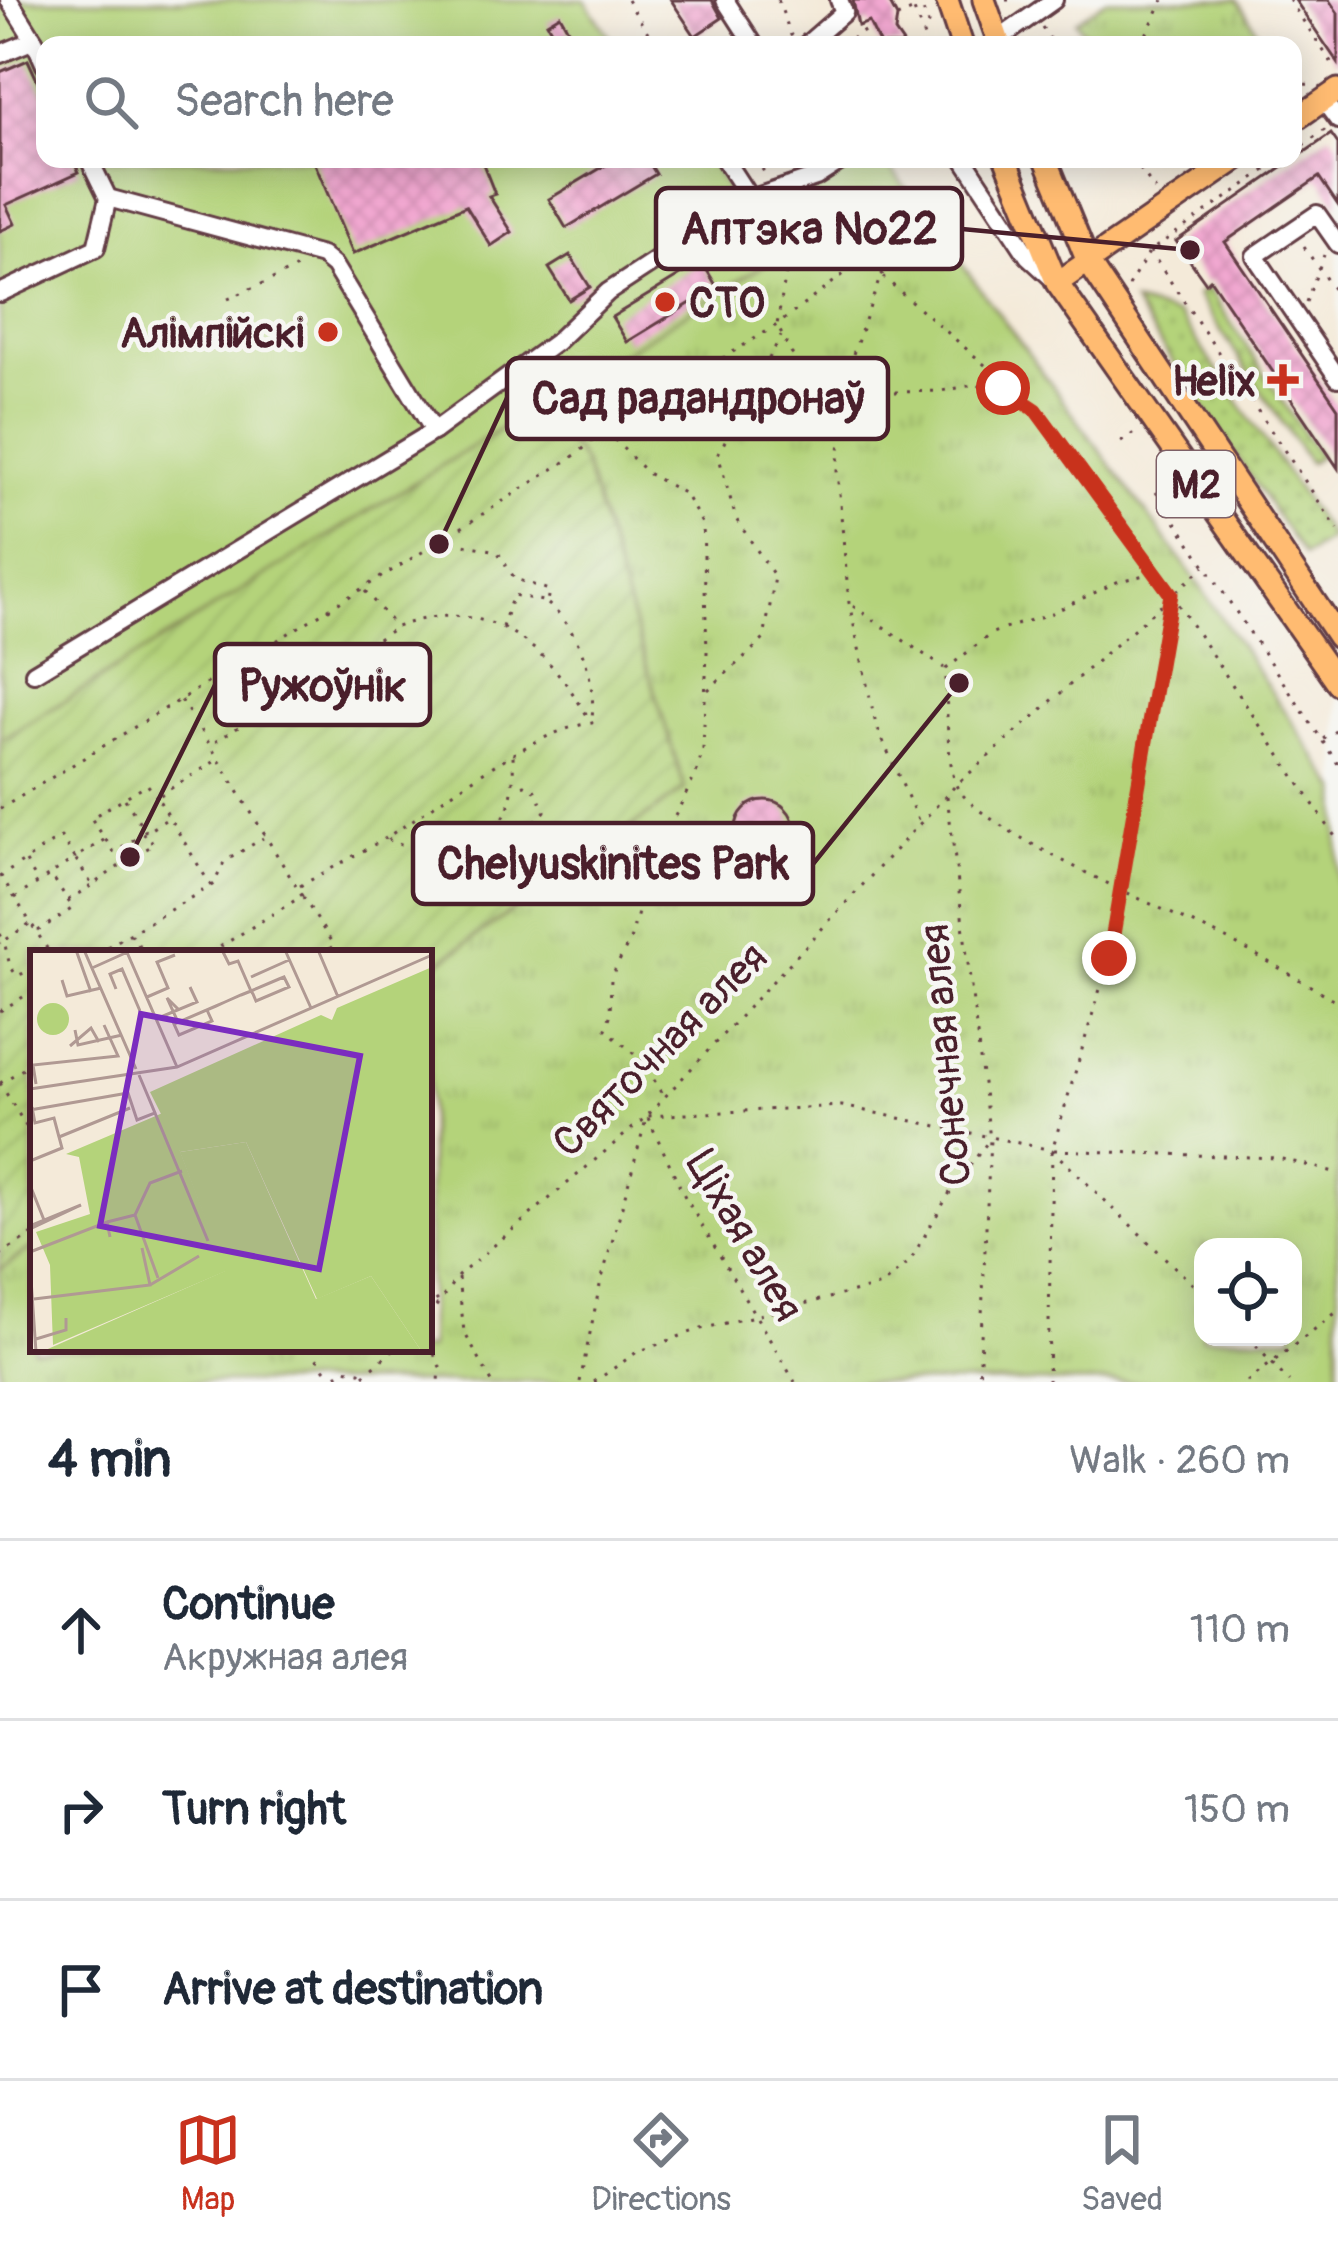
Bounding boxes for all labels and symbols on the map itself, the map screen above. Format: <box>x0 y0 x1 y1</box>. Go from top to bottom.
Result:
callout: Аптэка №22 <box>656 188 962 269</box>
text: Аптэка №22 <box>680 202 938 258</box>
place label: СТО <box>689 278 765 330</box>
marker: СТО <box>652 289 678 315</box>
place label: Алімпійскі <box>120 308 304 360</box>
marker: Алімпійскі <box>315 319 341 345</box>
place label: Helix <box>1172 356 1256 408</box>
callout: Сад радандронаў <box>507 358 888 439</box>
route start <box>976 361 1030 415</box>
marker: Helix <box>1267 364 1299 396</box>
text: Сад радандронаў <box>531 372 865 428</box>
road number: М2 <box>1157 451 1235 517</box>
callout: Ружоўнік <box>215 644 430 725</box>
text: Ружоўнік <box>239 659 407 715</box>
callout: Chelyuskinites Park <box>413 823 813 904</box>
text: Chelyuskinites Park <box>437 837 789 893</box>
street label: Сонечная алея <box>909 922 983 1188</box>
route end <box>1082 931 1136 985</box>
street label: Святочная алея <box>542 932 779 1169</box>
inset map <box>30 950 432 1352</box>
street label: Ціхая алея <box>675 1141 814 1331</box>

